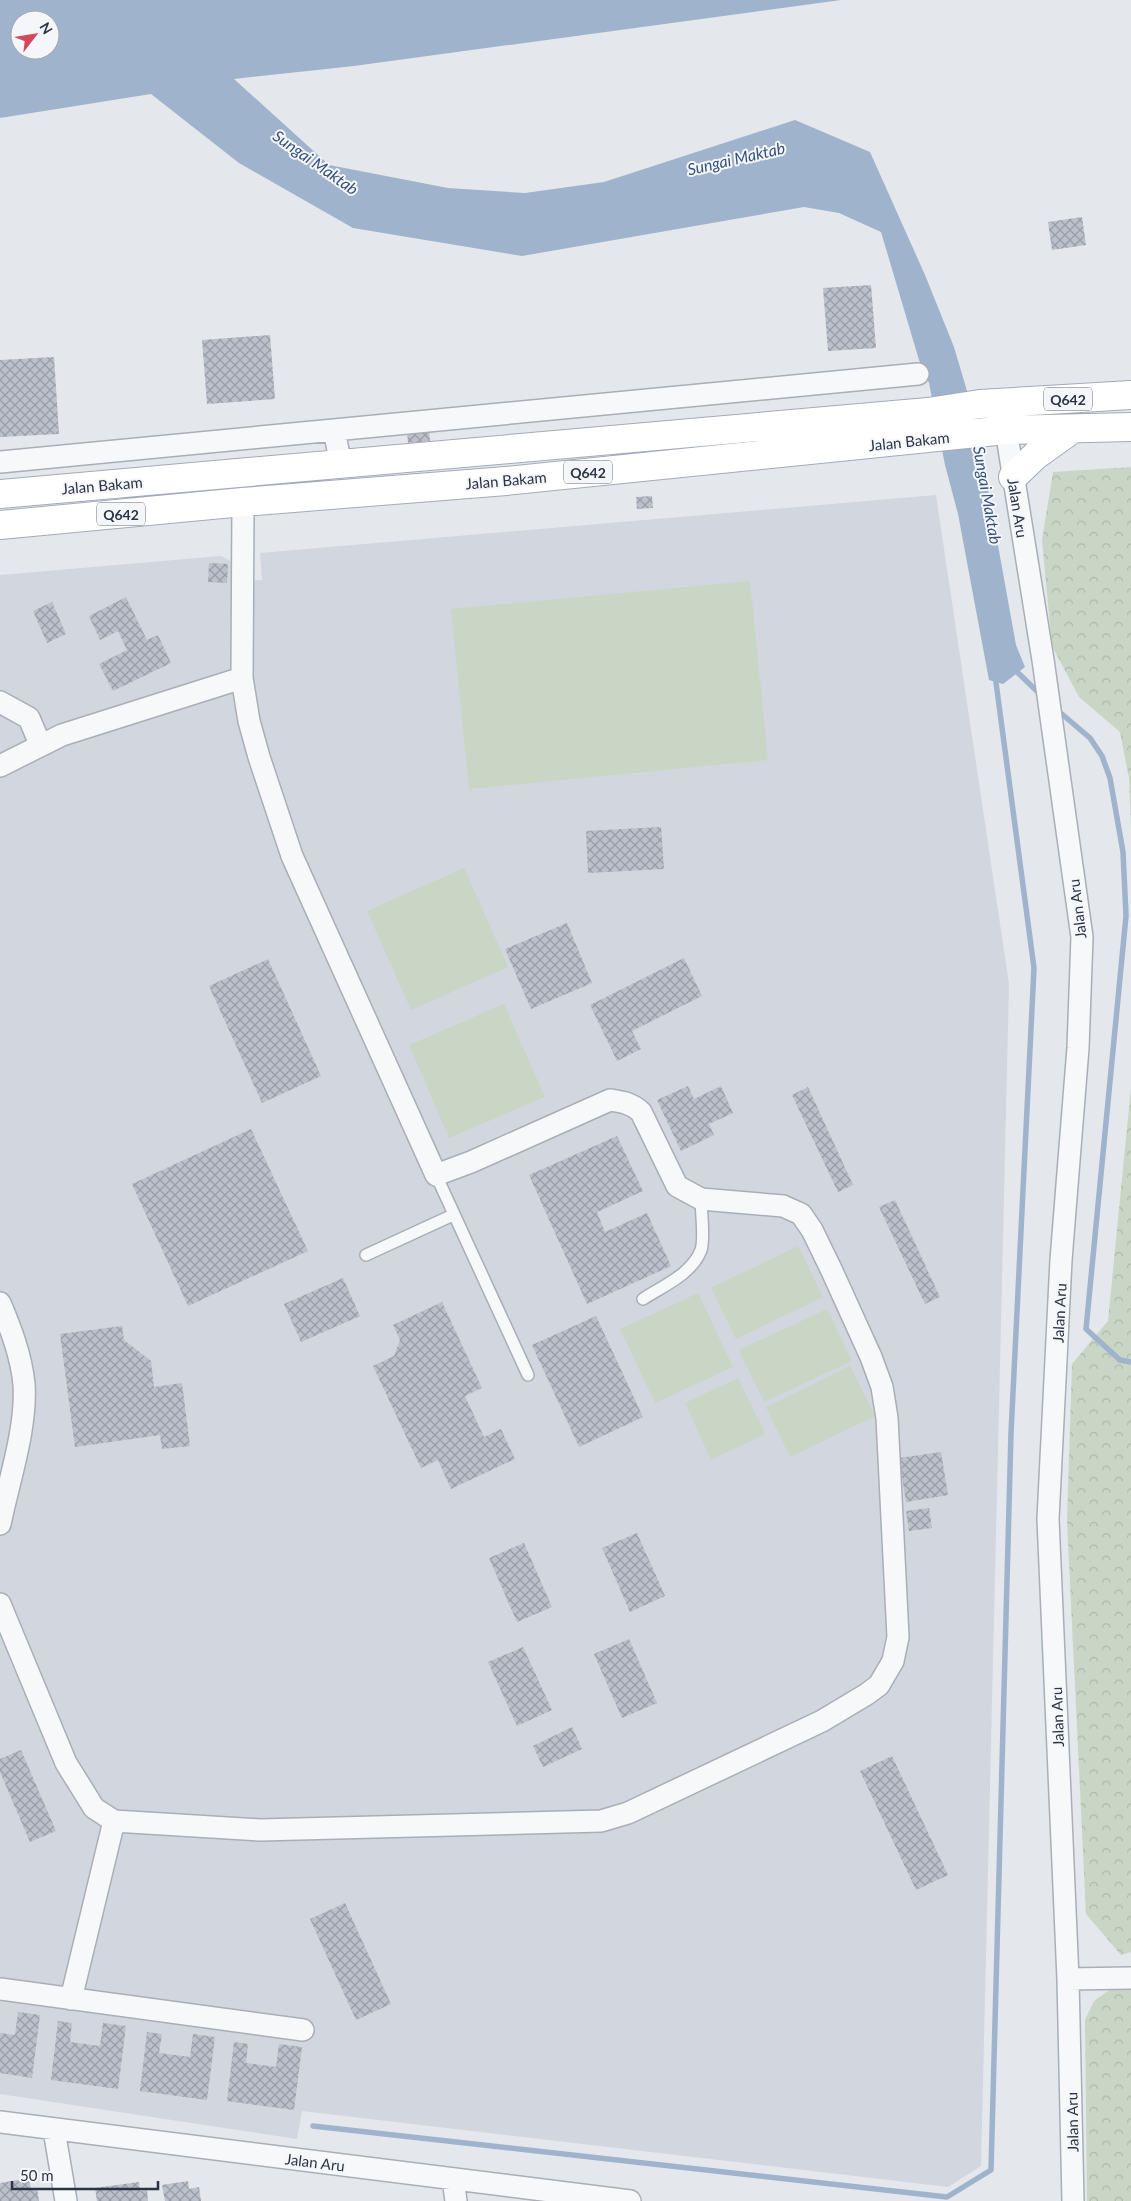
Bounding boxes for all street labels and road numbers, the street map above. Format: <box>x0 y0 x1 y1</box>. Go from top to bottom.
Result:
road number: Q642 <box>1044 388 1092 410</box>
street label: Jalan Bakam <box>868 428 950 454</box>
road number: Q642 <box>564 461 612 484</box>
street label: Jalan Bakam <box>465 467 547 493</box>
street label: Jalan Bakam <box>61 472 143 498</box>
street label: Jalan Aru <box>1004 477 1032 539</box>
road number: Q642 <box>97 502 145 526</box>
street label: Jalan Aru <box>1064 878 1090 940</box>
street label: Jalan Aru <box>1048 1282 1070 1344</box>
street label: Jalan Aru <box>1047 1687 1067 1747</box>
street label: Jalan Aru <box>1062 2092 1082 2152</box>
street label: Jalan Aru <box>284 2149 346 2175</box>

